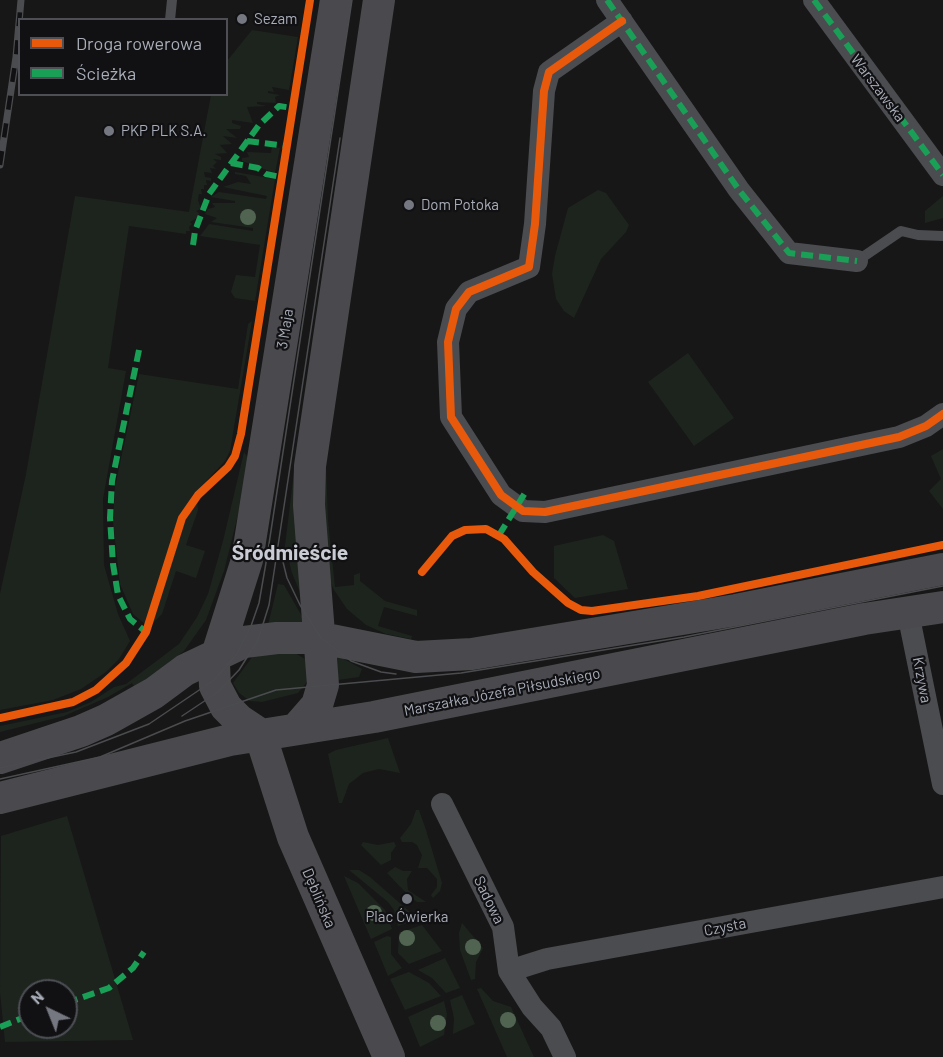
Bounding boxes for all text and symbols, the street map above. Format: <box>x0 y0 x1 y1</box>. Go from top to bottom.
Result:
place label: Sezam <box>254 10 297 28</box>
marker: Sezam <box>235 12 249 26</box>
legend <box>18 18 228 96</box>
text: Droga rowerowa <box>76 32 202 54</box>
street label: Warszawska <box>847 51 909 125</box>
text: Ścieżka <box>76 62 136 84</box>
place label: PKP PLK S.A. <box>121 122 206 140</box>
marker: PKP PLK S.A. <box>102 124 116 138</box>
place label: Dom Potoka <box>421 196 499 214</box>
marker: Dom Potoka <box>402 198 416 212</box>
street label: 3 Maja <box>273 308 297 350</box>
district label: Śródmieście <box>232 540 348 566</box>
street label: Krzywa <box>909 655 935 705</box>
street label: Marszałka Józefa Piłsudskiego <box>402 664 602 720</box>
street label: Dęblińska <box>298 865 340 931</box>
street label: Sadowa <box>470 873 508 927</box>
marker: Plac Ćwierka <box>400 892 414 906</box>
place label: Plac Ćwierka <box>365 908 449 926</box>
street label: Czysta <box>702 914 748 940</box>
north arrow <box>18 979 78 1039</box>
text: N <box>26 986 47 1008</box>

